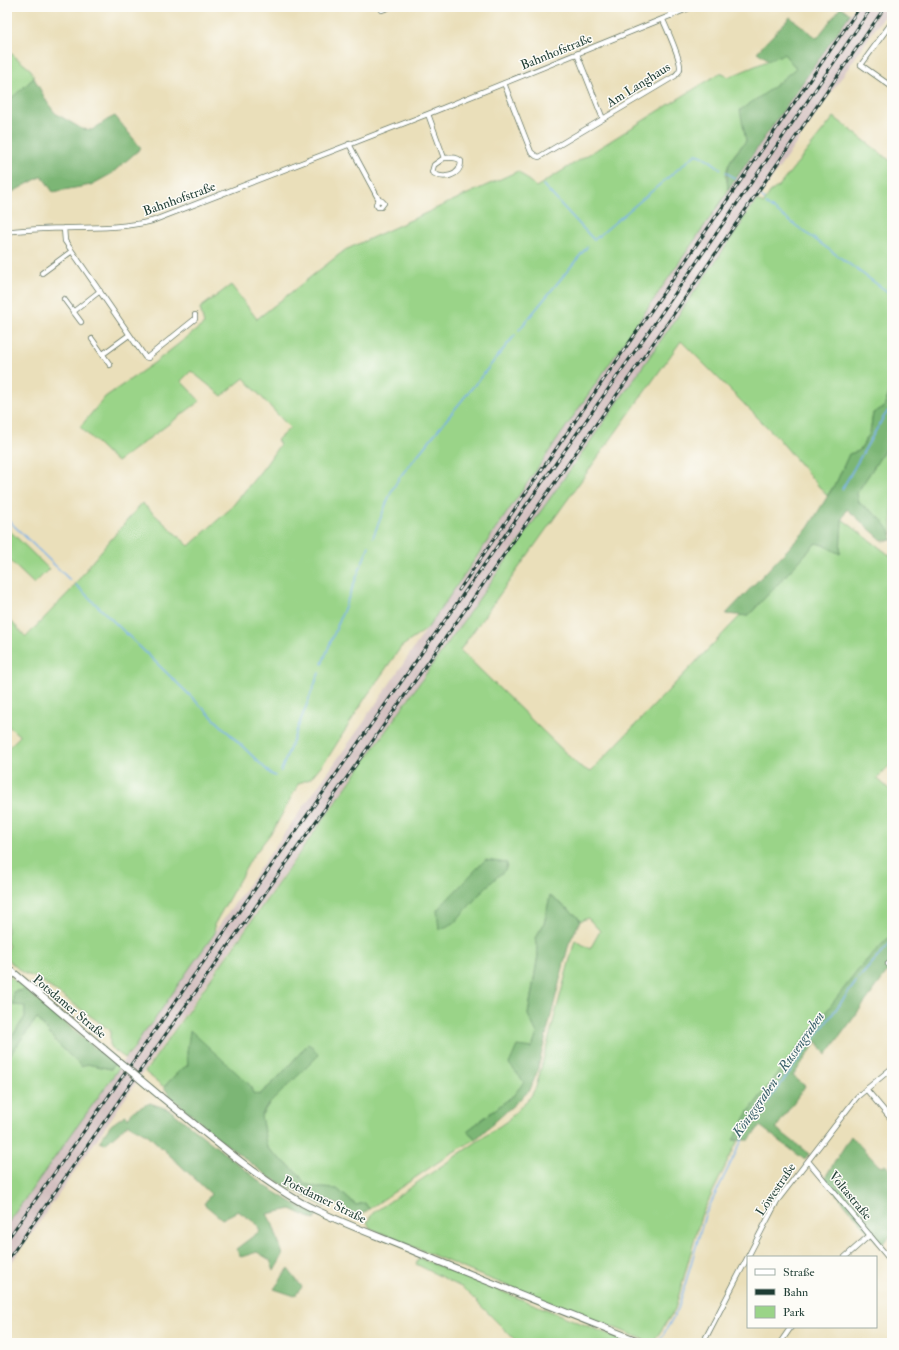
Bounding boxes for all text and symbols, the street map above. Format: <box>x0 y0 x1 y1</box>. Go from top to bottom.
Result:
street label: Bahnhofstraße <box>518 30 595 74</box>
street label: Am Langhaus <box>603 59 674 111</box>
street label: Bahnhofstraße <box>141 178 218 219</box>
street label: Potsdamer Straße <box>29 971 110 1043</box>
water label: Königsgraben - Russengraben <box>728 1008 828 1141</box>
street label: Löwestraße <box>752 1160 800 1219</box>
street label: Voltastraße <box>825 1168 875 1224</box>
street label: Potsdamer Straße <box>280 1173 369 1227</box>
legend <box>747 1256 877 1328</box>
text: Straße <box>783 1265 814 1280</box>
text: Bahn <box>783 1285 808 1300</box>
text: Park <box>783 1305 805 1320</box>

